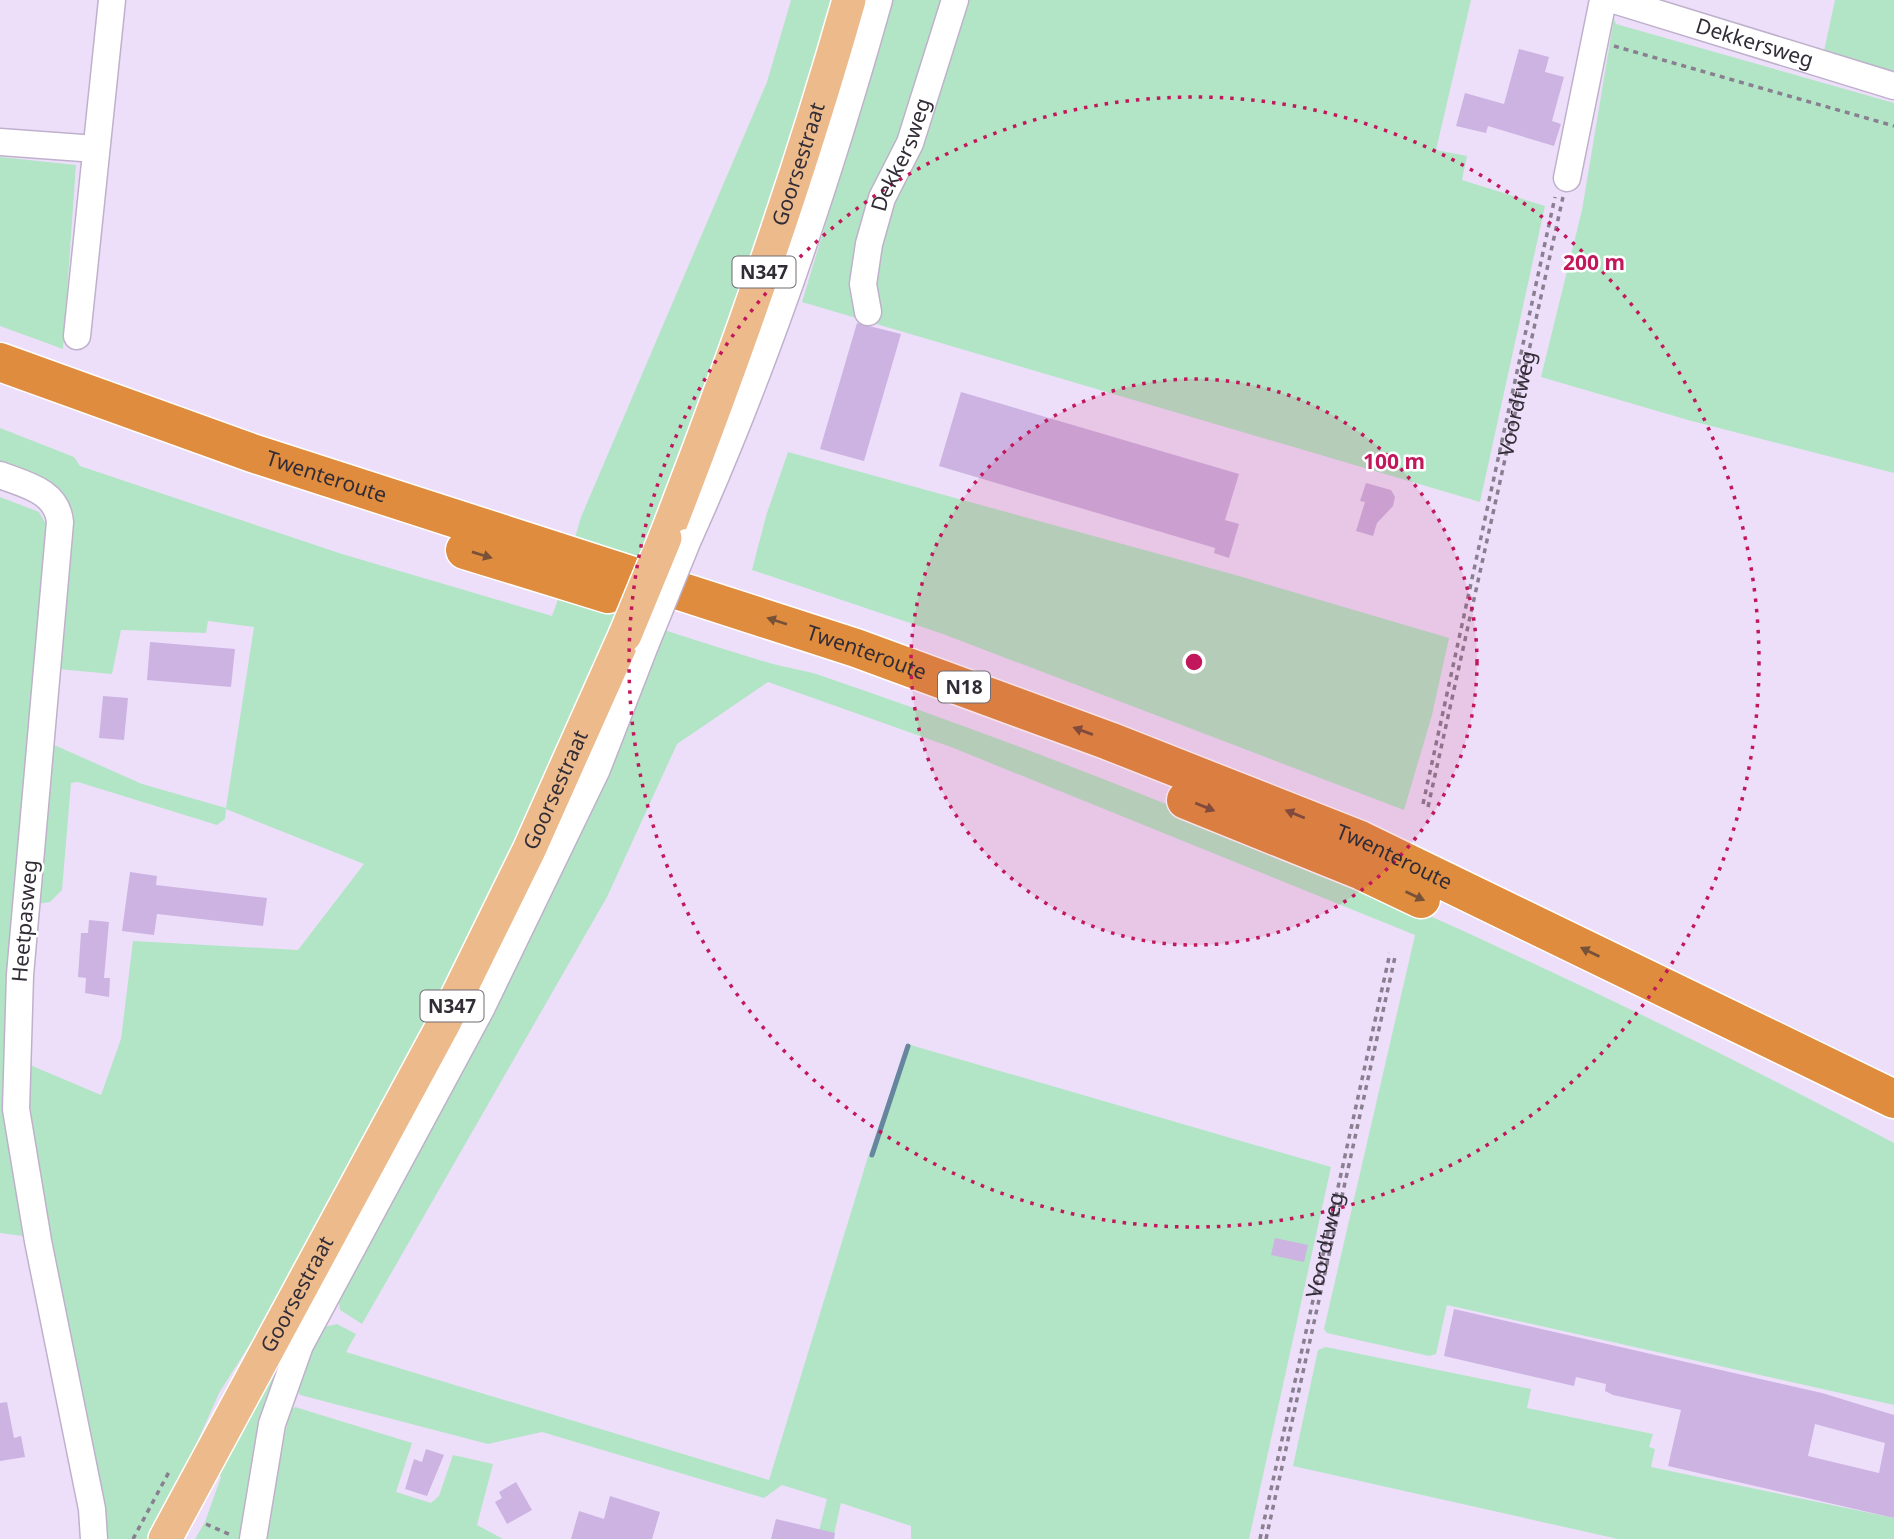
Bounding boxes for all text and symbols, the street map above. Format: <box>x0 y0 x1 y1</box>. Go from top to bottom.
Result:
street label: Dekkersweg <box>1693 11 1817 73</box>
street label: Dekkersweg <box>864 94 936 214</box>
street label: Goorsestraat <box>765 98 831 229</box>
text: 200 m <box>1563 248 1625 276</box>
road number: N347 <box>732 256 796 288</box>
street label: Voordtweg <box>1491 348 1542 459</box>
street label: Twenteroute <box>263 443 391 509</box>
text: 100 m <box>1363 447 1425 475</box>
one-way arrow <box>471 550 492 560</box>
one-way arrow <box>766 616 787 626</box>
street label: Twenteroute <box>803 618 931 686</box>
centre of rings <box>1182 650 1206 674</box>
road number: N18 <box>938 672 990 702</box>
street label: Goorsestraat <box>516 725 594 854</box>
one-way arrow <box>1073 725 1094 736</box>
one-way arrow <box>1195 802 1216 813</box>
one-way arrow <box>1284 809 1305 820</box>
street label: Twenteroute <box>1332 817 1457 896</box>
street label: Heetpasweg <box>5 858 43 983</box>
one-way arrow <box>1405 890 1425 902</box>
one-way arrow <box>1580 946 1600 957</box>
road number: N347 <box>420 990 484 1022</box>
street label: Voordtweg <box>1299 1189 1350 1301</box>
street label: Goorsestraat <box>254 1231 339 1357</box>

